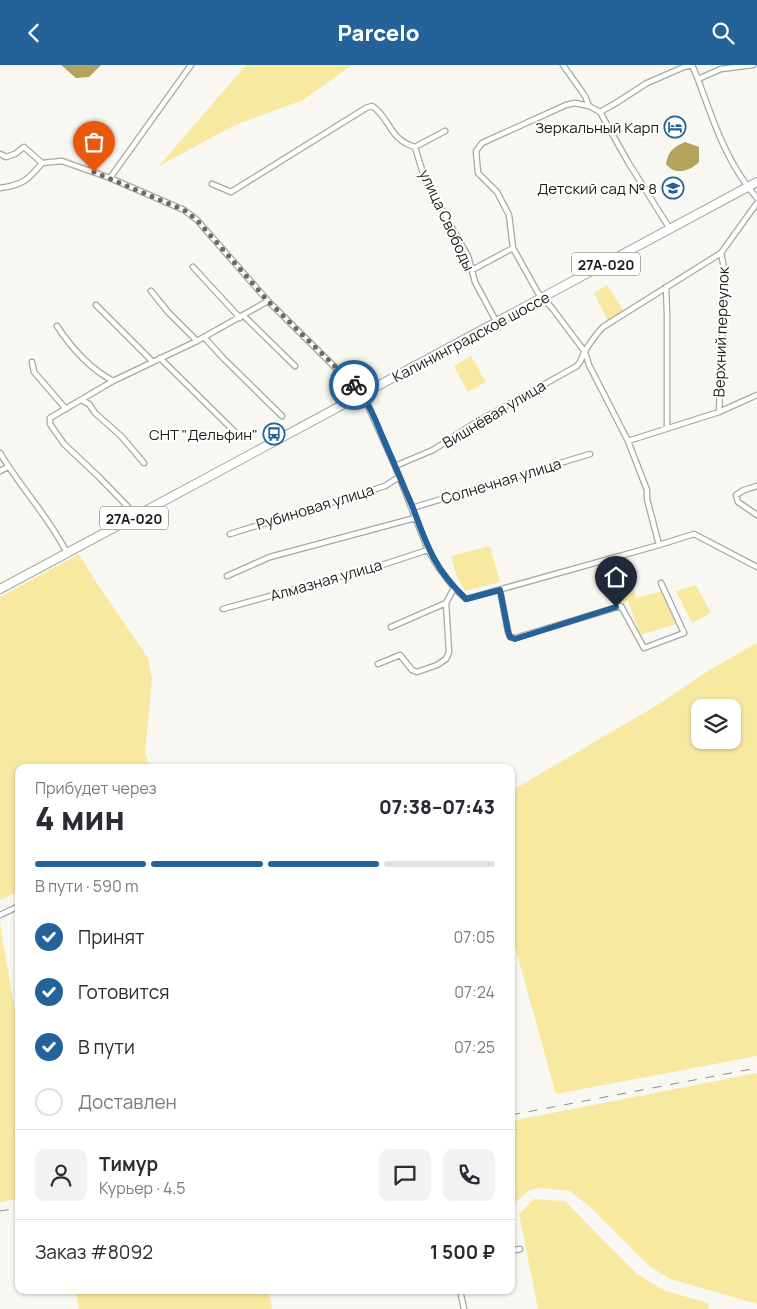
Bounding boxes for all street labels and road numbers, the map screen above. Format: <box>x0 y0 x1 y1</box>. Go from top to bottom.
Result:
street label: улица Свободы <box>414 166 480 274</box>
road number: 27А-020 <box>572 253 640 275</box>
street label: Верхний переулок <box>708 266 734 398</box>
street label: Калининградское шоссе <box>389 286 554 387</box>
street label: Вишнёвая улица <box>439 375 549 453</box>
street label: Солнечная улица <box>438 453 564 509</box>
street label: Рубиновая улица <box>254 479 376 535</box>
road number: 27А-020 <box>100 507 168 529</box>
street label: Алмазная улица <box>268 554 384 606</box>

